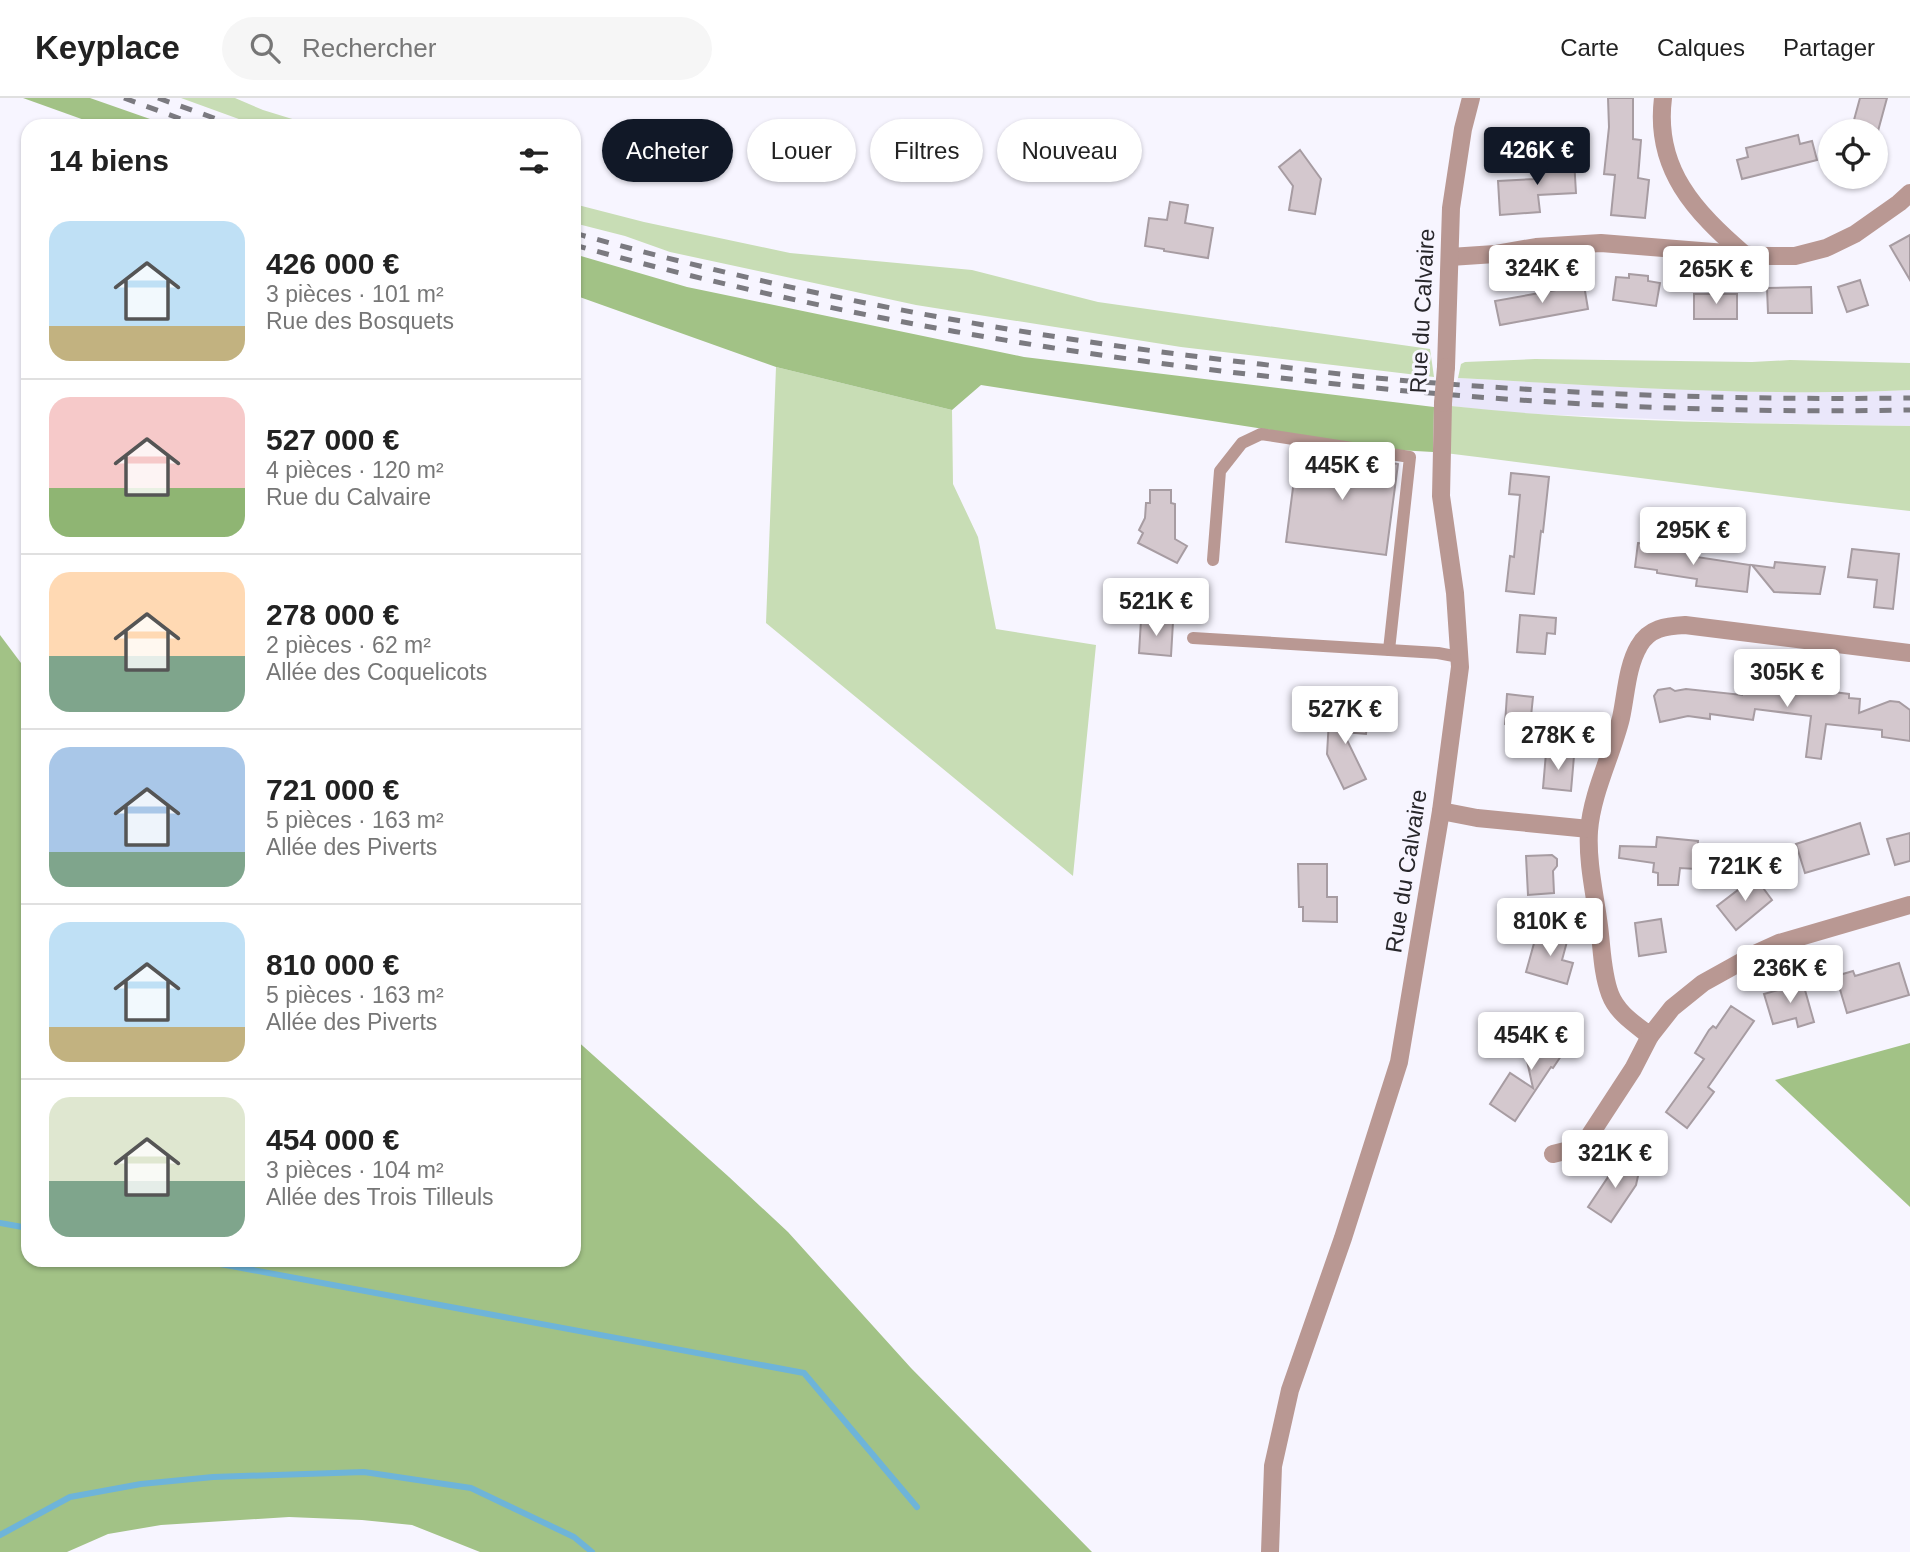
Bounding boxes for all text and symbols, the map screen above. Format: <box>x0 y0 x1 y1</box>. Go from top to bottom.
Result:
search box <box>222 17 712 80</box>
text: Keyplace <box>35 29 180 66</box>
icon: search <box>246 29 284 67</box>
text: Rechercher <box>302 33 436 63</box>
text: Carte <box>1560 34 1619 61</box>
text: Calques <box>1657 34 1745 61</box>
text: Partager <box>1783 34 1875 61</box>
chip: Acheter <box>602 119 733 182</box>
chip: Louer <box>747 119 856 182</box>
chip: Filtres <box>870 119 983 182</box>
chip: Nouveau <box>997 119 1142 182</box>
map controls <box>1818 119 1888 189</box>
button: locate <box>1818 119 1888 189</box>
pin: 426K € <box>1480 127 1594 187</box>
text: 426K € <box>1500 137 1574 163</box>
icon: filters <box>515 142 553 180</box>
text: 14 biens <box>49 144 169 177</box>
street label: Rue du Calvaire <box>1405 228 1439 394</box>
pin: 324K € <box>1485 246 1599 305</box>
pin: 265K € <box>1659 246 1773 306</box>
text: 426 000 € <box>266 247 399 280</box>
icon: home <box>105 249 189 333</box>
text: 324K € <box>1505 255 1579 281</box>
text: 265K € <box>1679 256 1753 282</box>
text: 3 pièces · 101 m² <box>266 281 444 307</box>
text: Rue des Bosquets <box>266 308 454 334</box>
text: 527 000 € <box>266 423 399 456</box>
icon: home <box>105 425 189 509</box>
pin: 445K € <box>1285 442 1399 502</box>
text: 445K € <box>1305 452 1379 478</box>
text: 4 pièces · 120 m² <box>266 457 444 483</box>
text: Rue du Calvaire <box>266 484 431 510</box>
pin: 295K € <box>1636 508 1750 567</box>
text: 295K € <box>1656 517 1730 543</box>
pin: 521K € <box>1099 578 1213 638</box>
text: 521K € <box>1119 588 1193 614</box>
text: 278 000 € <box>266 598 399 631</box>
icon: home <box>105 600 189 684</box>
text: 2 pièces · 62 m² <box>266 632 431 658</box>
pin: 305K € <box>1730 650 1844 709</box>
text: Allée des Coquelicots <box>266 659 487 685</box>
text: 305K € <box>1750 659 1824 685</box>
pin: 527K € <box>1288 686 1402 746</box>
text: 527K € <box>1308 696 1382 722</box>
pin: 278K € <box>1501 712 1615 772</box>
text: 278K € <box>1521 722 1595 748</box>
text: 721 000 € <box>266 773 399 806</box>
icon: home <box>105 775 189 859</box>
street label: Rue du Calvaire <box>1380 788 1432 954</box>
text: 5 pièces · 163 m² <box>266 807 444 833</box>
text: Allée des Piverts <box>266 834 437 860</box>
pin: 721K € <box>1688 844 1802 903</box>
text: 721K € <box>1708 853 1782 879</box>
pin: 810K € <box>1493 898 1607 958</box>
text: 810K € <box>1513 908 1587 934</box>
pin: 236K € <box>1733 946 1847 1005</box>
text: 810 000 € <box>266 948 399 981</box>
icon: home <box>105 950 189 1034</box>
text: 236K € <box>1753 955 1827 981</box>
text: 5 pièces · 163 m² <box>266 982 444 1008</box>
text: Allée des Piverts <box>266 1009 437 1035</box>
pin: 454K € <box>1474 1012 1588 1072</box>
text: 454K € <box>1494 1022 1568 1048</box>
text: 454 000 € <box>266 1123 399 1156</box>
icon: home <box>105 1125 189 1209</box>
pin: 321K € <box>1558 1130 1672 1190</box>
text: 321K € <box>1578 1140 1652 1166</box>
text: 3 pièces · 104 m² <box>266 1157 444 1183</box>
text: Allée des Trois Tilleuls <box>266 1184 494 1210</box>

